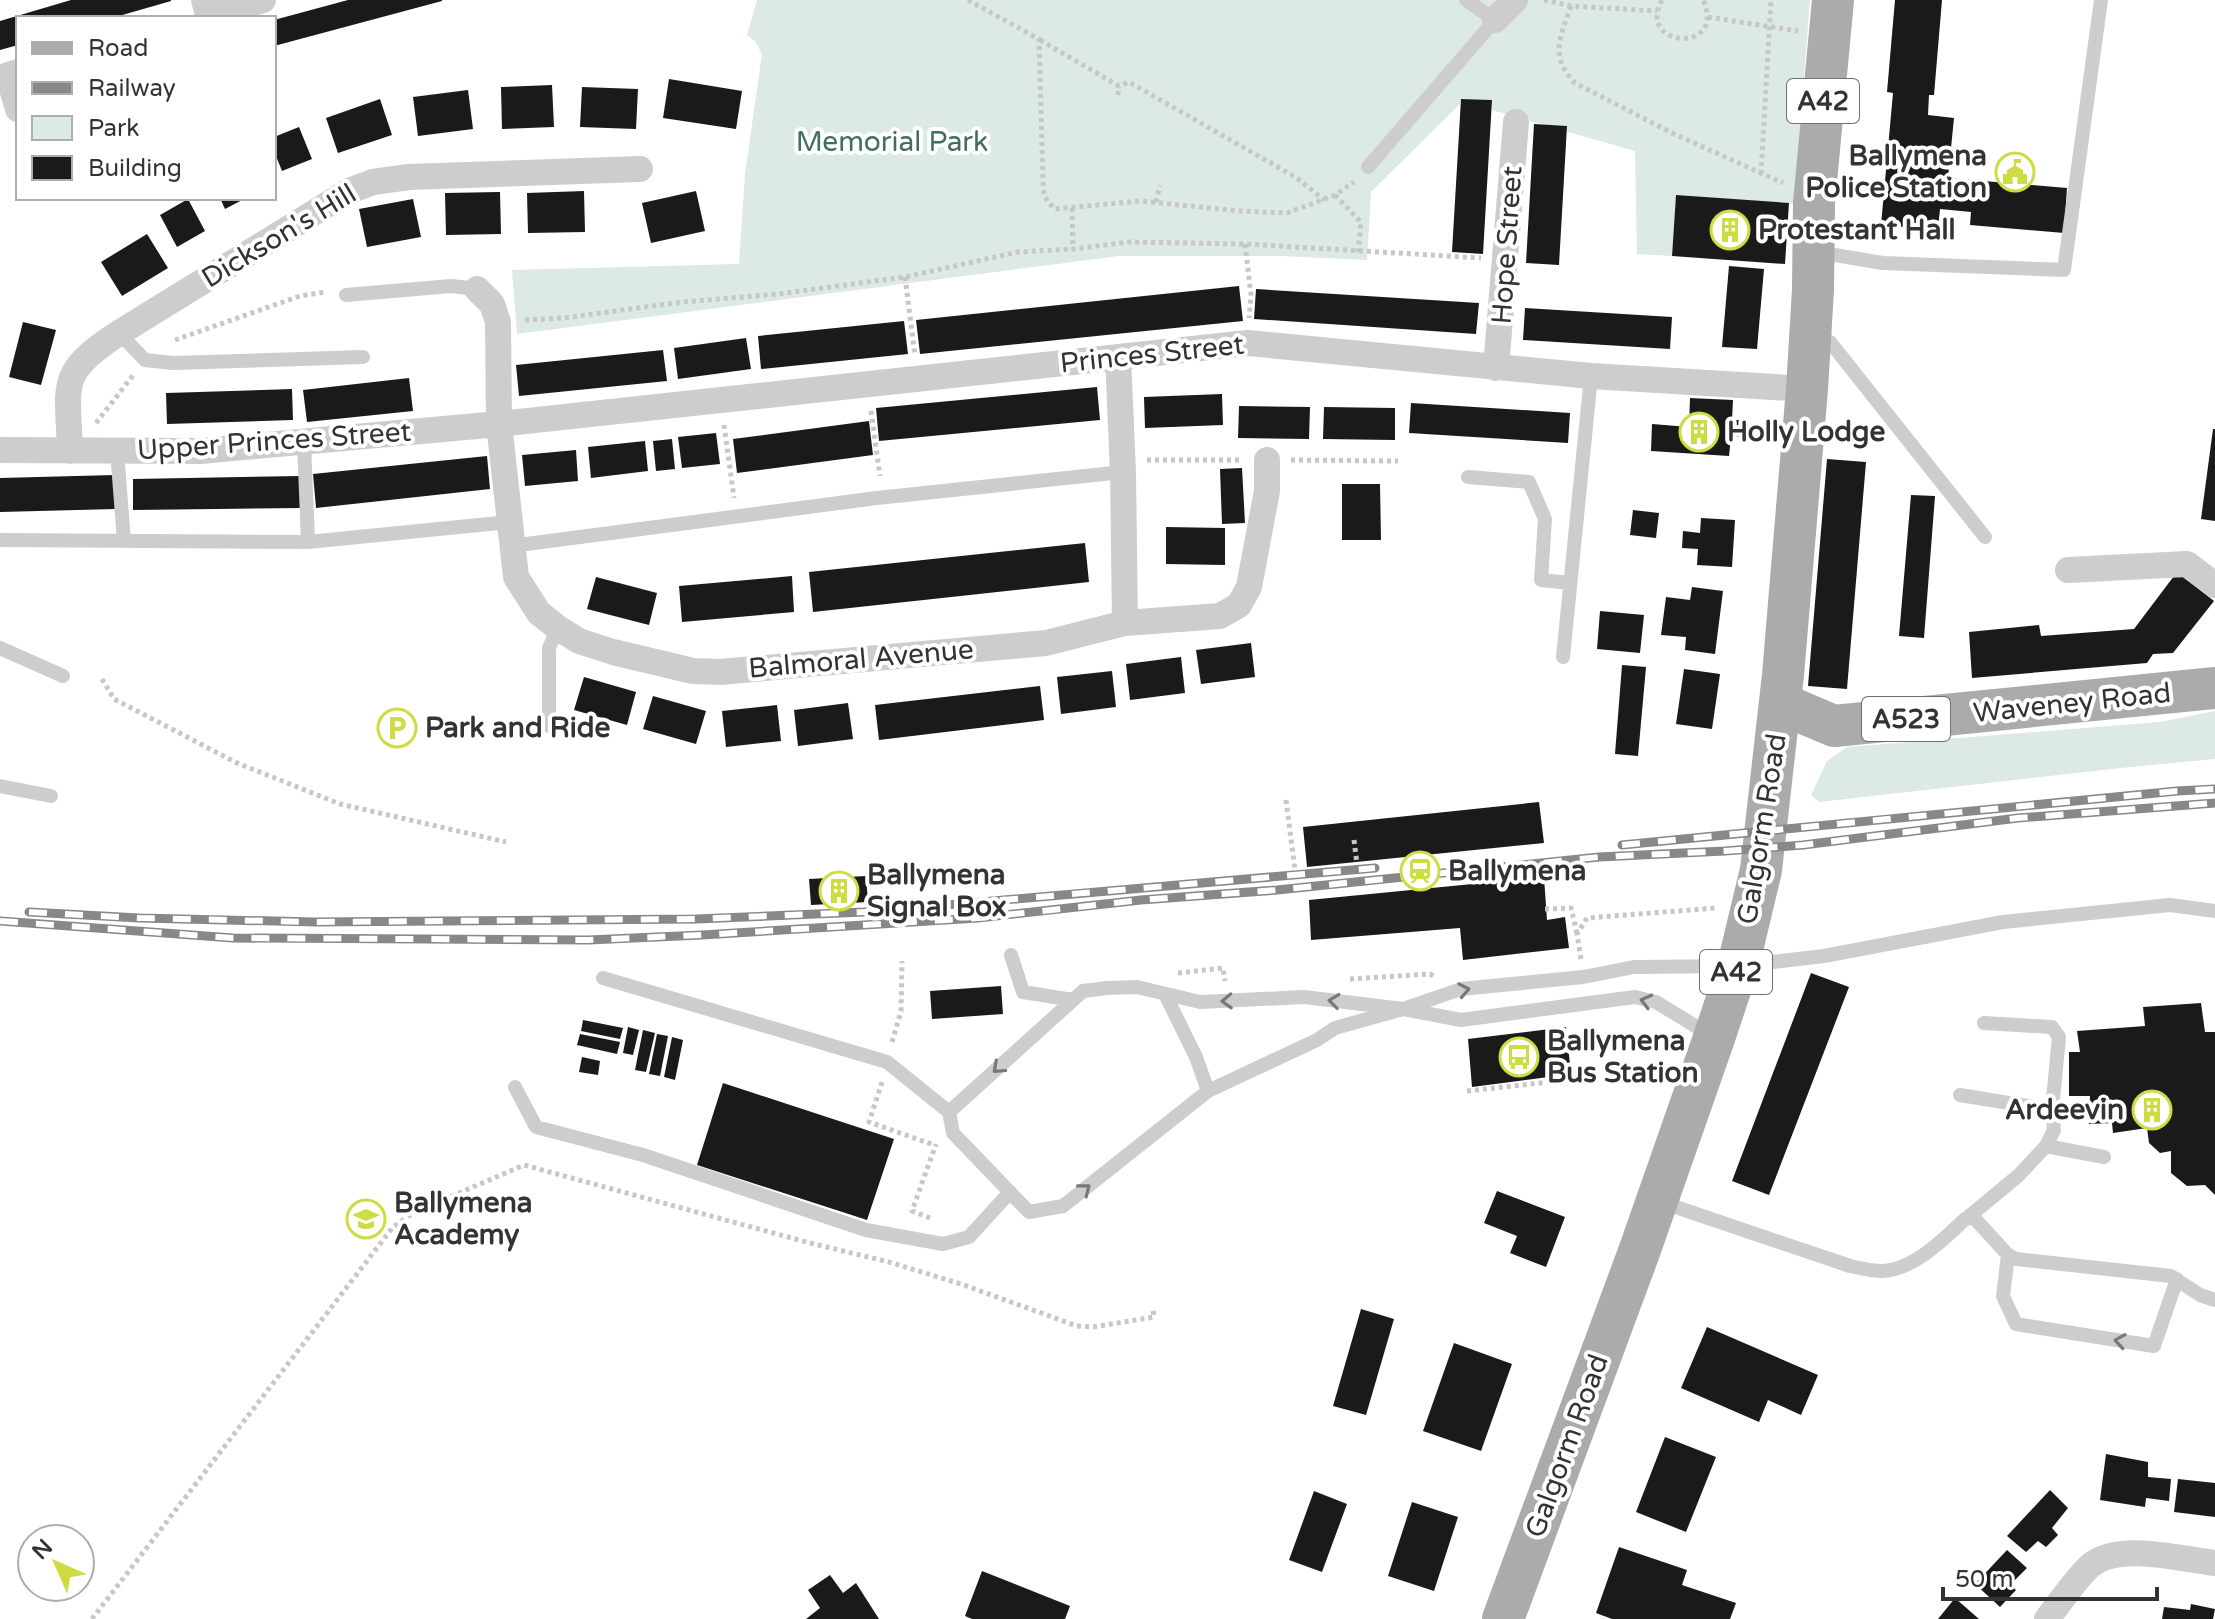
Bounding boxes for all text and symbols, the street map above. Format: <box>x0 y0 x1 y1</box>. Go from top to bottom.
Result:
legend <box>16 16 276 200</box>
text: Road <box>88 34 148 63</box>
text: Railway <box>88 74 176 103</box>
road number: A42 <box>1787 79 1859 123</box>
text: Park <box>88 114 139 143</box>
park label: Memorial Park <box>796 125 988 159</box>
place label: Ballymena Police Station <box>1805 139 1987 205</box>
public building icon: Ballymena Police Station <box>1994 151 2036 193</box>
text: Building <box>88 154 182 183</box>
street label: Hope Street <box>1485 164 1530 325</box>
street label: Dickson's Hill <box>196 177 362 295</box>
building icon: Protestant Hall <box>1709 209 1751 251</box>
place label: Protestant Hall <box>1758 213 1955 247</box>
street label: Princes Street <box>1058 327 1246 381</box>
building icon: Holly Lodge <box>1678 411 1720 453</box>
street label: Upper Princes Street <box>136 414 412 468</box>
place label: Holly Lodge <box>1727 415 1886 449</box>
street label: Balmoral Avenue <box>747 632 975 686</box>
street label: Waveney Road <box>1971 676 2173 730</box>
road number: A523 <box>1862 697 1950 741</box>
parking icon: Park and Ride <box>376 707 418 749</box>
place label: Park and Ride <box>425 711 610 745</box>
street label: Galgorm Road <box>1730 731 1794 927</box>
station icon: Ballymena <box>1399 850 1441 892</box>
place label: Ballymena <box>1448 854 1586 888</box>
place label: Ballymena Signal Box <box>867 858 1007 924</box>
building icon: Ballymena Signal Box <box>818 870 860 912</box>
road number: A42 <box>1700 950 1772 994</box>
one-way arrow <box>1456 982 1470 999</box>
one-way arrow <box>1327 992 1340 1009</box>
one-way arrow <box>1220 993 1233 1010</box>
one-way arrow <box>1640 994 1654 1010</box>
place label: Ballymena Bus Station <box>1547 1024 1698 1090</box>
bus stop icon: Ballymena Bus Station <box>1498 1036 1540 1078</box>
one-way arrow <box>993 1058 1007 1073</box>
building icon: Ardeevin <box>2131 1089 2173 1131</box>
place label: Ardeevin <box>2005 1093 2124 1127</box>
one-way arrow <box>1076 1184 1091 1198</box>
place label: Ballymena Academy <box>394 1186 532 1252</box>
school or university icon: Ballymena Academy <box>345 1198 387 1240</box>
one-way arrow <box>2113 1333 2126 1350</box>
street label: Galgorm Road <box>1518 1350 1616 1542</box>
north arrow <box>16 1523 96 1603</box>
text: N <box>27 1534 58 1565</box>
scale bar <box>1943 1551 2157 1601</box>
text: 50 m <box>1955 1565 2013 1594</box>

